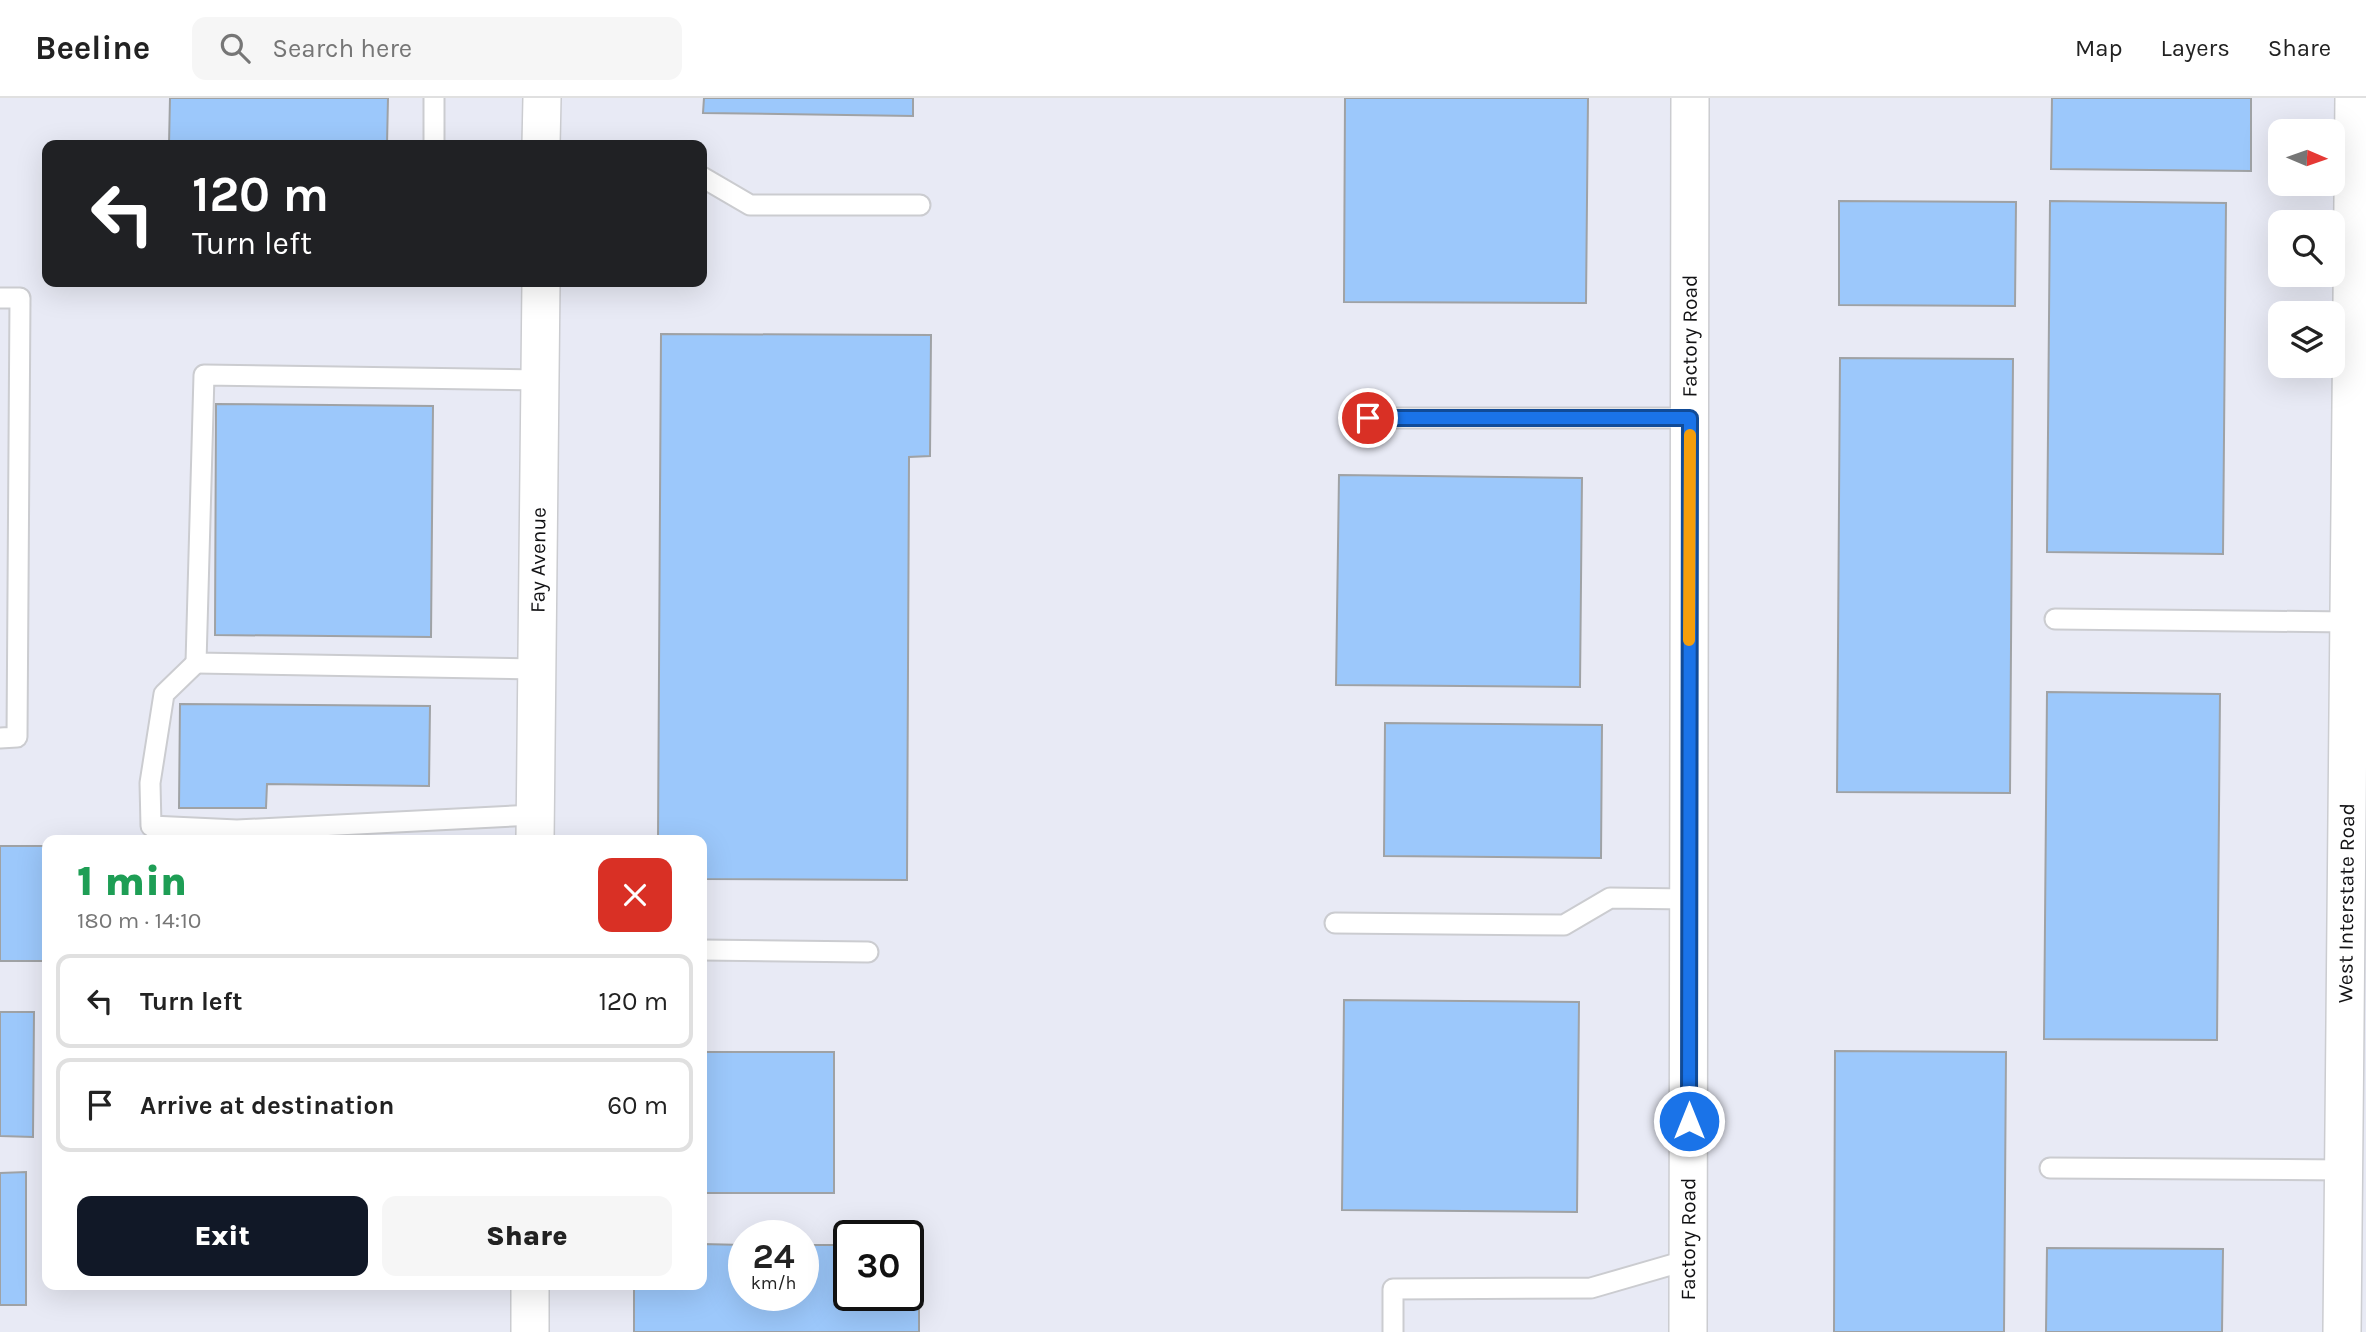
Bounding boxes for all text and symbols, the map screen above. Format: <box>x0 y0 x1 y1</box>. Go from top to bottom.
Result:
search box <box>192 17 682 80</box>
text: Beeline <box>35 29 150 67</box>
icon: search <box>216 29 254 67</box>
text: Search here <box>272 33 412 64</box>
text: Map <box>2075 34 2123 62</box>
text: Layers <box>2161 34 2230 62</box>
text: Share <box>2268 34 2331 62</box>
north arrow <box>2268 119 2345 196</box>
map controls <box>2268 119 2345 378</box>
text: 120 m <box>192 166 329 223</box>
icon: left <box>77 168 168 259</box>
button: search <box>2268 210 2345 287</box>
text: Turn left <box>192 225 312 262</box>
street label: Factory Road <box>1678 274 1702 398</box>
button: layers <box>2268 301 2345 378</box>
pin <box>1338 388 1398 448</box>
icon: arrive <box>1349 399 1387 437</box>
street label: Fay Avenue <box>525 507 551 613</box>
street label: West Interstate Road <box>2333 803 2359 1003</box>
text: 1 min <box>77 856 187 906</box>
button: close <box>598 858 672 932</box>
text: 180 m · 14:10 <box>77 907 201 934</box>
icon: left <box>81 982 119 1020</box>
text: Turn left <box>140 986 242 1017</box>
text: 120 m <box>598 986 668 1017</box>
position arrow <box>1652 1084 1726 1158</box>
icon: arrive <box>81 1086 119 1124</box>
text: Arrive at destination <box>140 1090 394 1121</box>
text: 60 m <box>607 1090 668 1121</box>
street label: Factory Road <box>1676 1177 1700 1301</box>
button: Exit <box>77 1196 368 1276</box>
button: Share <box>382 1196 672 1276</box>
speed limit sign: 30 <box>833 1220 924 1311</box>
text: 24 <box>753 1236 795 1277</box>
text: km/h <box>751 1272 796 1294</box>

